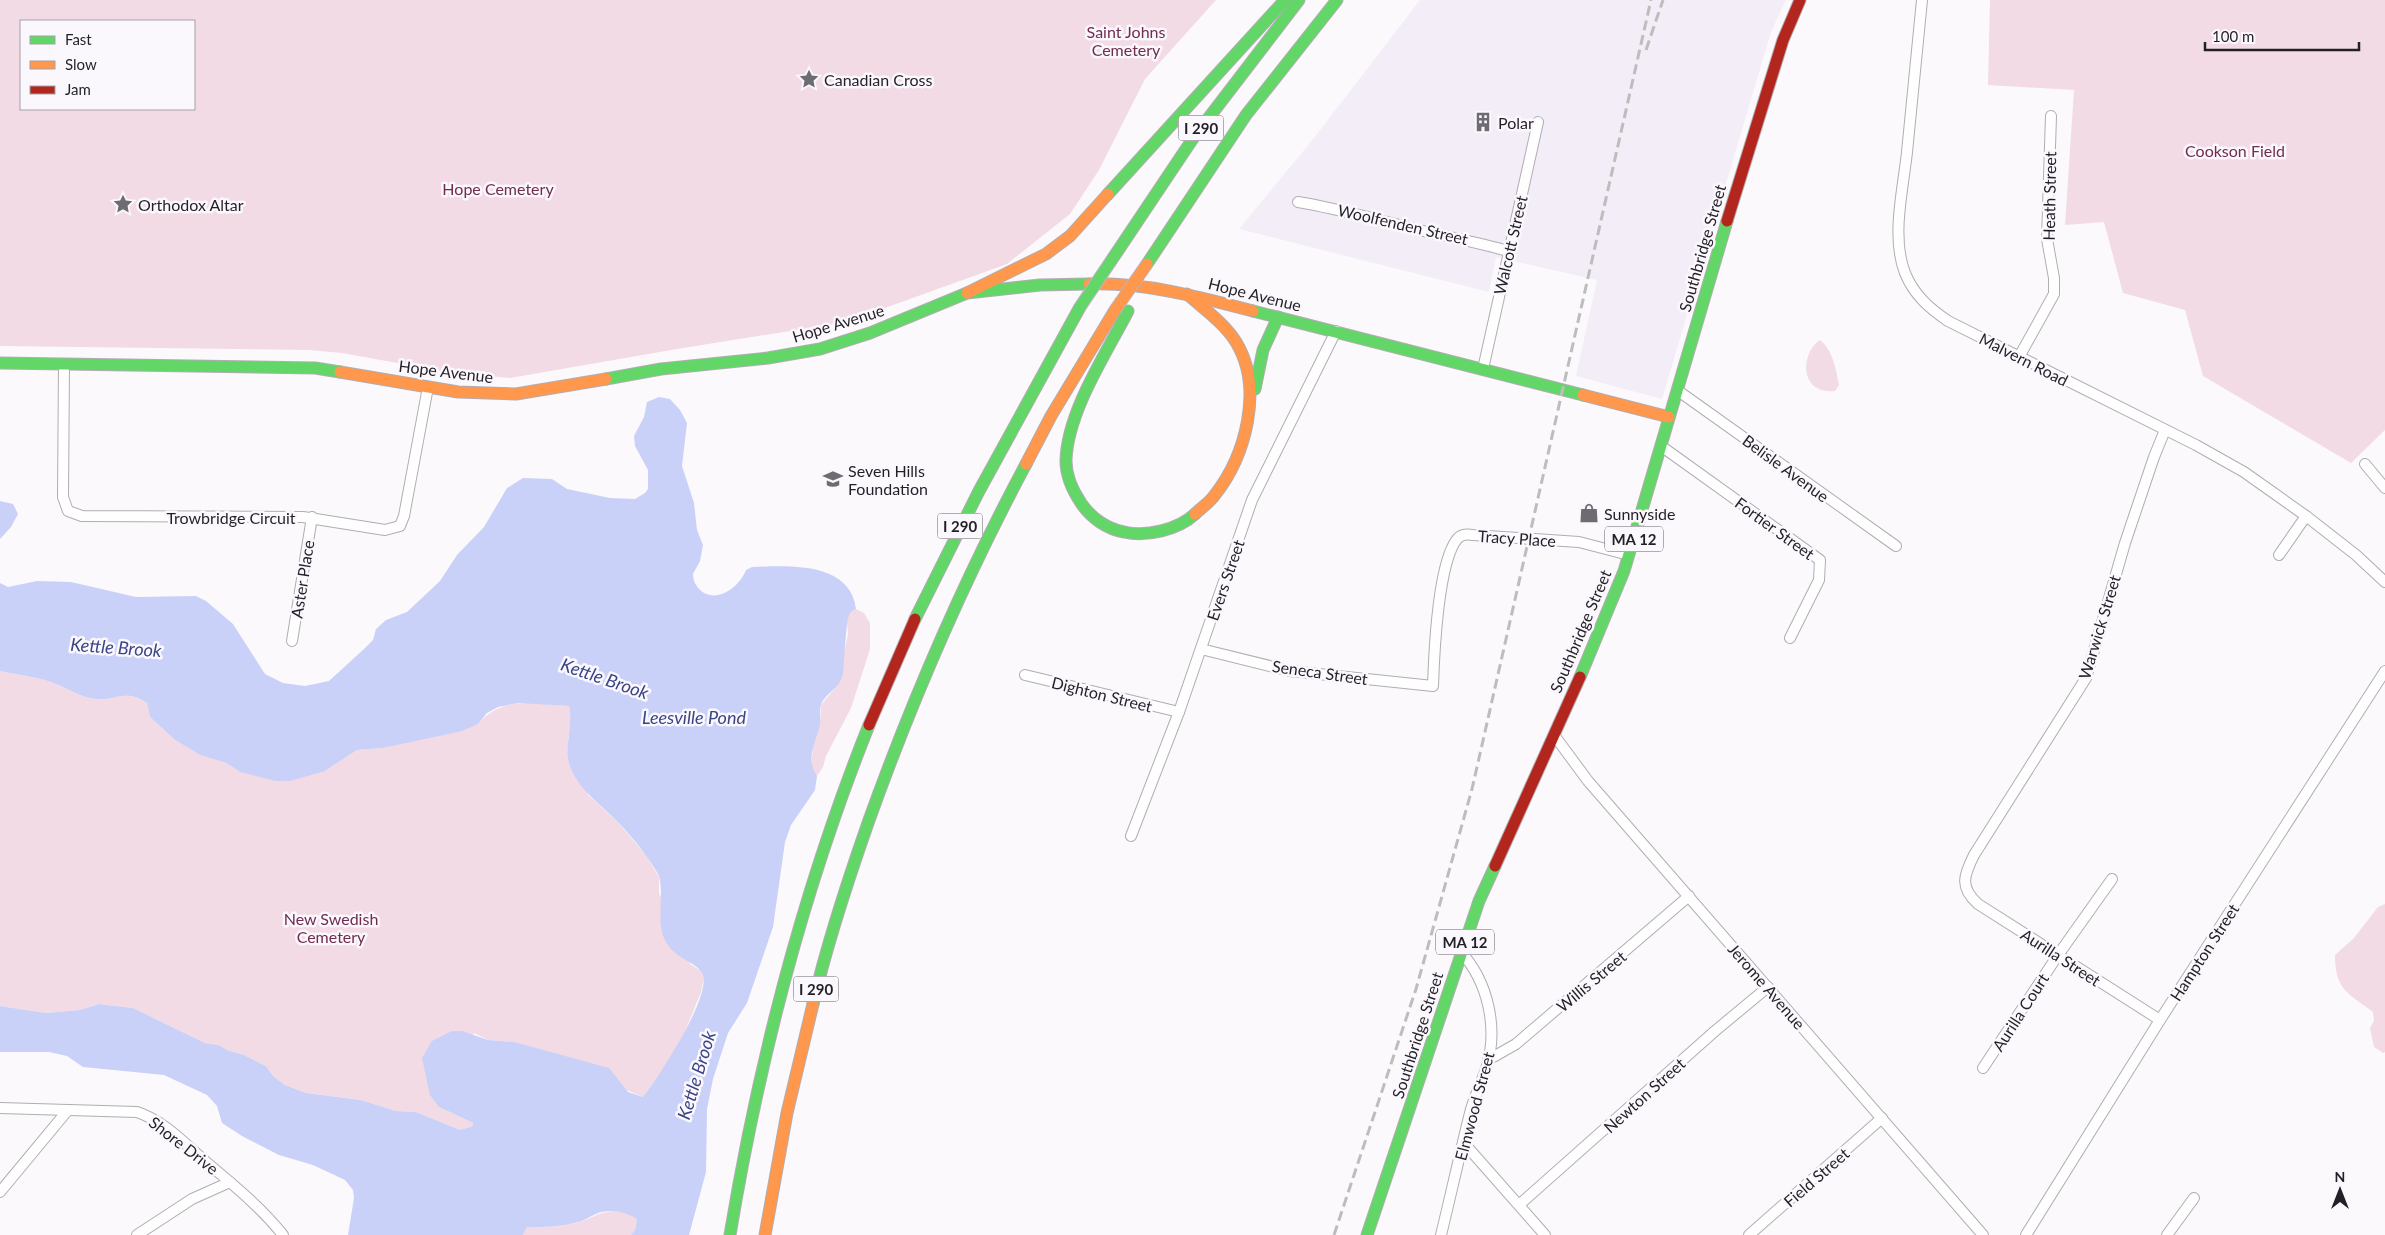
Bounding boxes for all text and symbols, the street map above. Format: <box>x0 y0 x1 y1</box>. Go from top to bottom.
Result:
legend <box>20 20 195 110</box>
scale bar <box>2205 20 2359 52</box>
park label: Saint Johns Cemetery <box>1087 22 1166 59</box>
text: 100 m <box>2212 27 2254 45</box>
text: Fast <box>65 30 92 48</box>
text: Slow <box>65 55 97 73</box>
place icon: Canadian Cross <box>798 68 820 90</box>
place label: Canadian Cross <box>824 70 932 89</box>
text: Jam <box>65 80 91 98</box>
building icon: Polar <box>1472 111 1494 133</box>
place label: Polar <box>1498 113 1534 132</box>
road number: I 290 <box>1178 116 1224 140</box>
park label: Cookson Field <box>2185 141 2285 160</box>
street label: Heath Street <box>2039 151 2059 241</box>
park label: Hope Cemetery <box>442 179 554 198</box>
street label: Southbridge Street <box>1675 182 1729 314</box>
place icon: Orthodox Altar <box>112 193 134 215</box>
street label: Walcott Street <box>1489 193 1531 296</box>
place label: Orthodox Altar <box>138 195 244 214</box>
street label: Woolfenden Street <box>1336 200 1470 248</box>
street label: Hope Avenue <box>1207 273 1303 315</box>
street label: Hope Avenue <box>790 300 886 346</box>
street label: Malvern Road <box>1976 328 2072 390</box>
street label: Hope Avenue <box>398 356 494 386</box>
street label: Belisle Avenue <box>1739 430 1833 506</box>
place label: Seven Hills Foundation <box>848 461 928 498</box>
school or university icon: Seven Hills Foundation <box>822 468 844 490</box>
street label: Fortier Street <box>1732 493 1819 563</box>
shop icon: Sunnyside <box>1578 502 1600 524</box>
place label: Sunnyside <box>1604 504 1675 523</box>
street label: Trowbridge Circuit <box>166 508 296 527</box>
road number: I 290 <box>938 514 982 538</box>
street label: Tracy Place <box>1477 526 1557 550</box>
road number: MA 12 <box>1605 526 1663 552</box>
street label: Evers Street <box>1202 537 1248 623</box>
street label: Aster Place <box>286 539 318 619</box>
street label: Southbridge Street <box>1546 566 1615 695</box>
street label: Warwick Street <box>2074 572 2124 681</box>
water label: Kettle Brook <box>70 633 163 661</box>
water label: Kettle Brook <box>558 653 652 703</box>
street label: Seneca Street <box>1271 656 1369 688</box>
street label: Dighton Street <box>1050 672 1154 716</box>
water label: Leesville Pond <box>642 706 746 728</box>
street label: Hampton Street <box>2166 900 2243 1004</box>
park label: New Swedish Cemetery <box>284 909 378 946</box>
street label: Aurilla Street <box>2018 924 2105 990</box>
road number: MA 12 <box>1436 930 1494 954</box>
street label: Jerome Avenue <box>1725 939 1809 1033</box>
street label: Willis Street <box>1552 946 1630 1016</box>
street label: Southbridge Street <box>1388 969 1446 1101</box>
street label: Aurilla Court <box>1988 969 2052 1054</box>
road number: I 290 <box>794 976 838 1002</box>
water label: Kettle Brook <box>672 1028 720 1122</box>
street label: Elmwood Street <box>1450 1049 1498 1162</box>
street label: Newton Street <box>1599 1053 1689 1136</box>
street label: Shore Drive <box>146 1112 222 1178</box>
street label: Field Street <box>1779 1143 1853 1210</box>
north arrow <box>2315 1165 2365 1215</box>
text: N <box>2335 1168 2345 1185</box>

